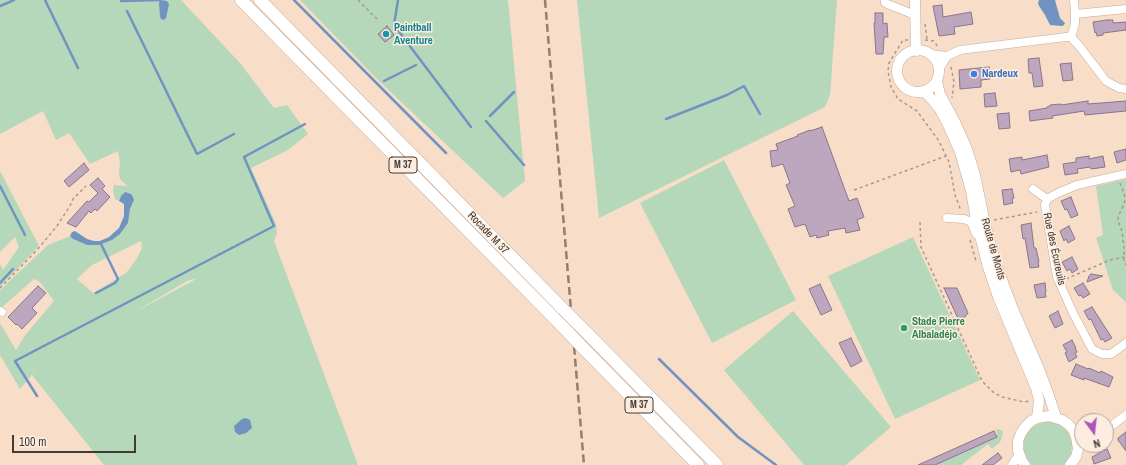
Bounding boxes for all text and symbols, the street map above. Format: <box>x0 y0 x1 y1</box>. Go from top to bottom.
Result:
place label: Paintball Aventure <box>394 21 433 47</box>
marker: Paintball Aventure <box>381 29 391 39</box>
place label: Nardeux <box>982 67 1018 81</box>
marker: Nardeux <box>969 69 979 79</box>
road number: M 37 <box>389 157 417 173</box>
street label: Rocade M 37 <box>465 209 511 257</box>
street label: Rue des Écureuils <box>1040 212 1068 286</box>
street label: Route de Monts <box>978 217 1008 281</box>
place label: Stade Pierre Albaladéjo <box>912 315 965 341</box>
marker: Stade Pierre Albaladéjo <box>899 323 909 333</box>
road number: M 37 <box>625 397 653 413</box>
north arrow <box>1074 413 1114 453</box>
scale bar <box>14 427 138 453</box>
text: 100 m <box>19 434 46 450</box>
text: N <box>1092 436 1102 451</box>

